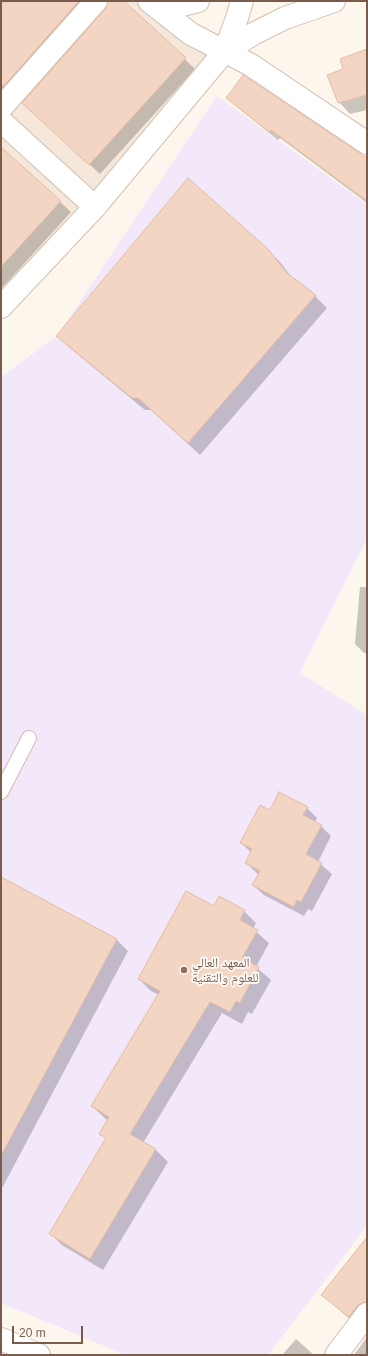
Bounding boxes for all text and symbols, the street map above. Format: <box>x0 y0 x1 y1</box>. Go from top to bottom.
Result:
place label: المعهد العالي للعلوم والتقنية <box>192 955 259 986</box>
marker: المعهد العالي للعلوم والتقنية <box>179 965 189 975</box>
scale bar <box>14 1318 85 1344</box>
text: 20 m <box>19 1326 46 1340</box>

